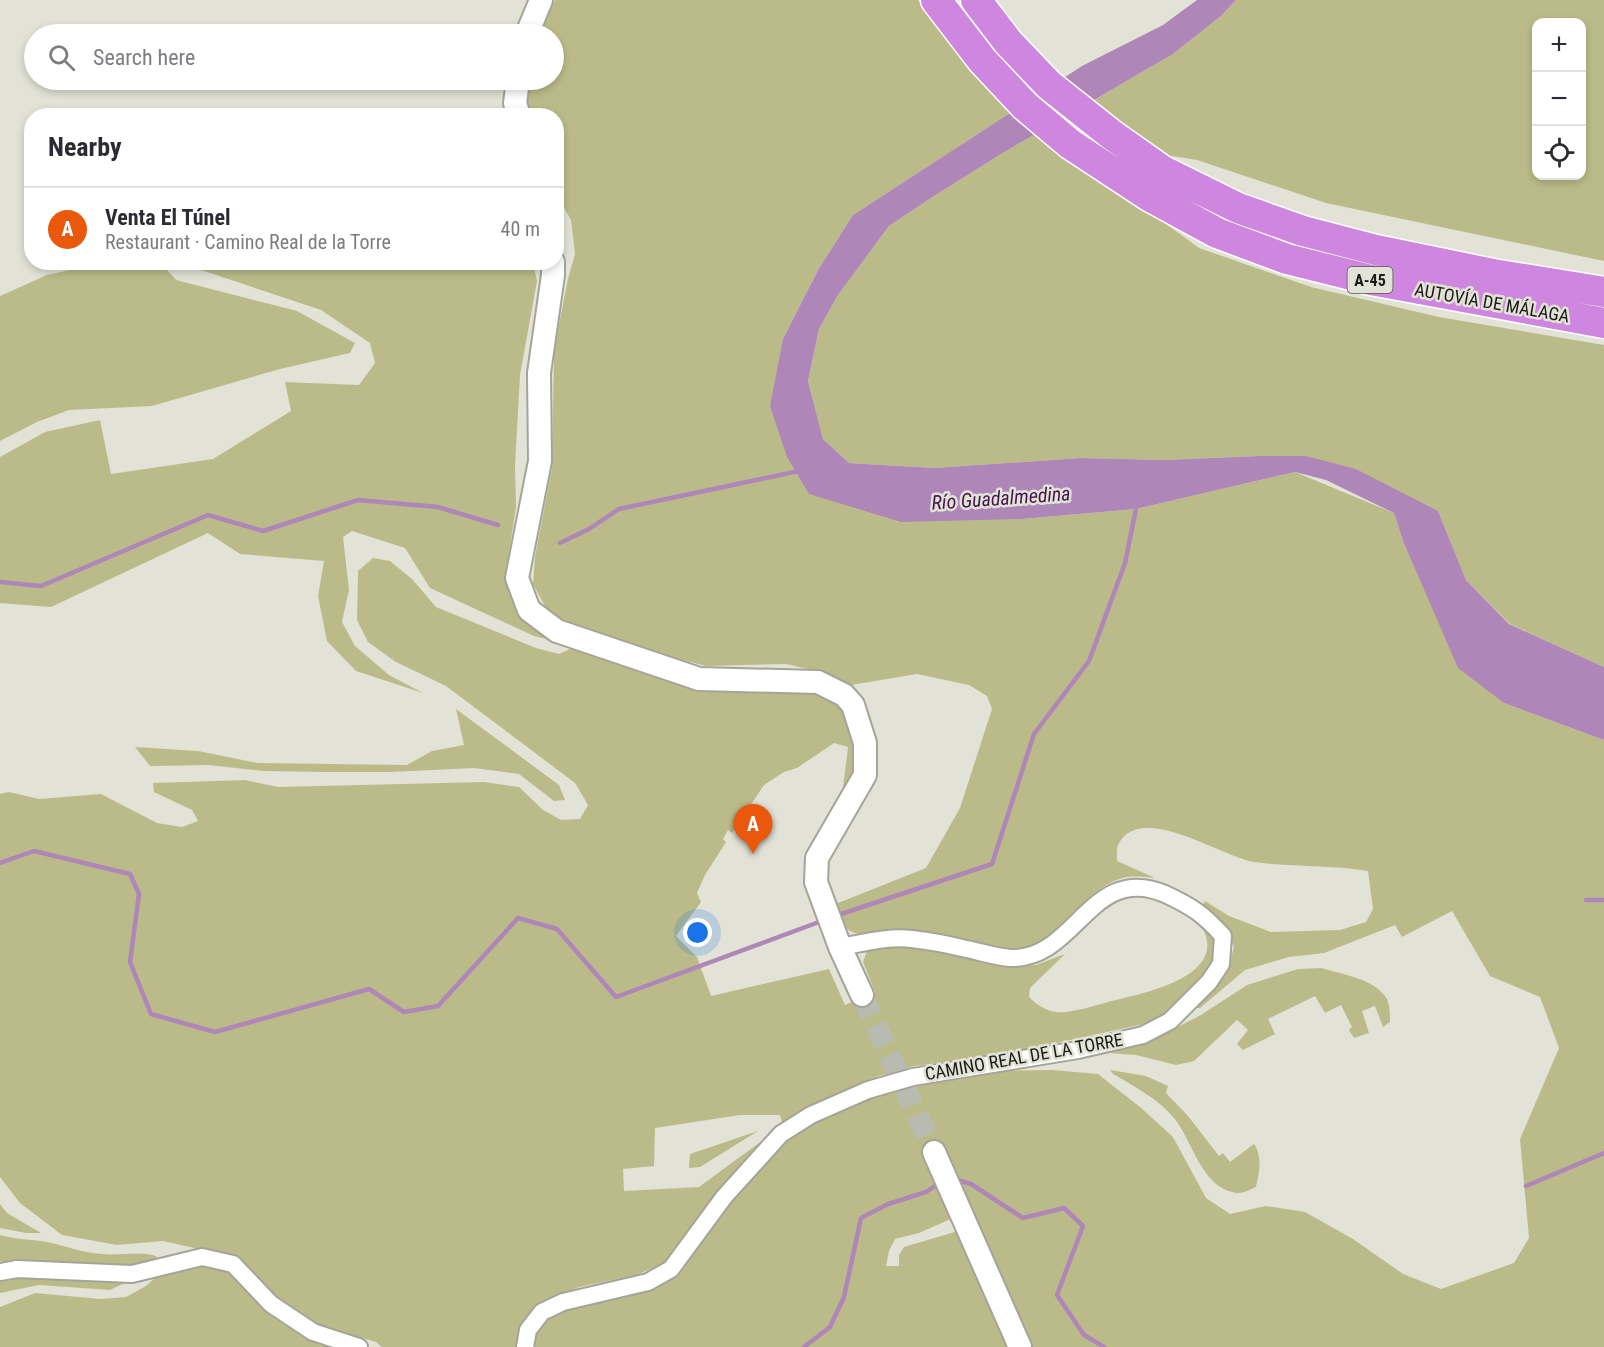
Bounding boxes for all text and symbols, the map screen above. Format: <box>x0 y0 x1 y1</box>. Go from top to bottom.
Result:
map controls <box>1532 18 1586 180</box>
button: + <box>1532 18 1586 72</box>
search box <box>24 24 564 90</box>
icon: search <box>45 41 78 74</box>
text: Search here <box>93 45 195 70</box>
button: − <box>1532 72 1586 126</box>
button: locate <box>1532 126 1586 180</box>
text: Nearby <box>48 132 122 162</box>
text: Venta El Túnel <box>105 205 231 230</box>
text: A <box>62 217 73 241</box>
text: 40 m <box>501 217 540 241</box>
text: Restaurant · Camino Real de la Torre <box>105 230 391 254</box>
road number: A-45 <box>1348 267 1392 293</box>
street label: AUTOVÍA DE MÁLAGA <box>1413 279 1572 327</box>
water label: Río Guadalmedina <box>931 481 1071 515</box>
pin: A <box>734 804 772 854</box>
your location <box>683 918 712 947</box>
street label: CAMINO REAL DE LA TORRE <box>923 1029 1125 1084</box>

